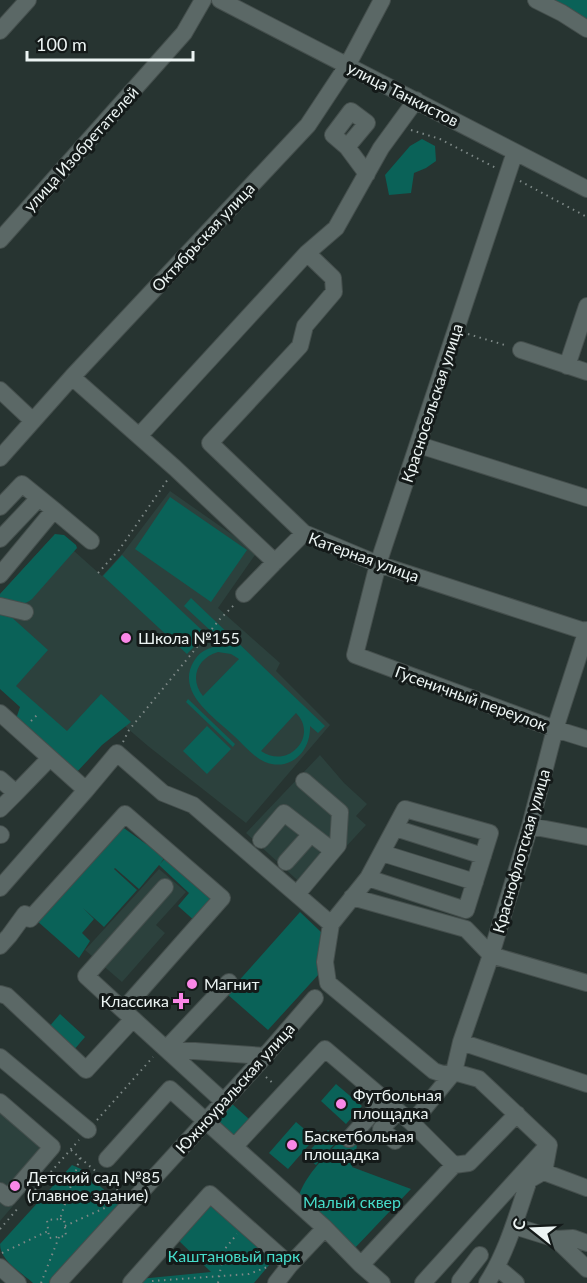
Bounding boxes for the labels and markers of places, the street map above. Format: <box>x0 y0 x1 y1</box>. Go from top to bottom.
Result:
place label: Школа №155 <box>138 628 240 647</box>
marker: Школа №155 <box>119 631 133 645</box>
place label: Магнит <box>204 974 260 993</box>
marker: Магнит <box>185 977 199 991</box>
place label: Классика <box>100 991 169 1010</box>
marker: Классика <box>174 994 188 1008</box>
place label: Футбольная площадка <box>353 1085 442 1122</box>
marker: Футбольная площадка <box>334 1097 348 1111</box>
place label: Баскетбольная площадка <box>304 1126 414 1163</box>
marker: Баскетбольная площадка <box>285 1138 299 1152</box>
place label: Детский сад №85 (главное здание) <box>27 1167 160 1204</box>
marker: Детский сад №85 (главное здание) <box>8 1179 22 1193</box>

